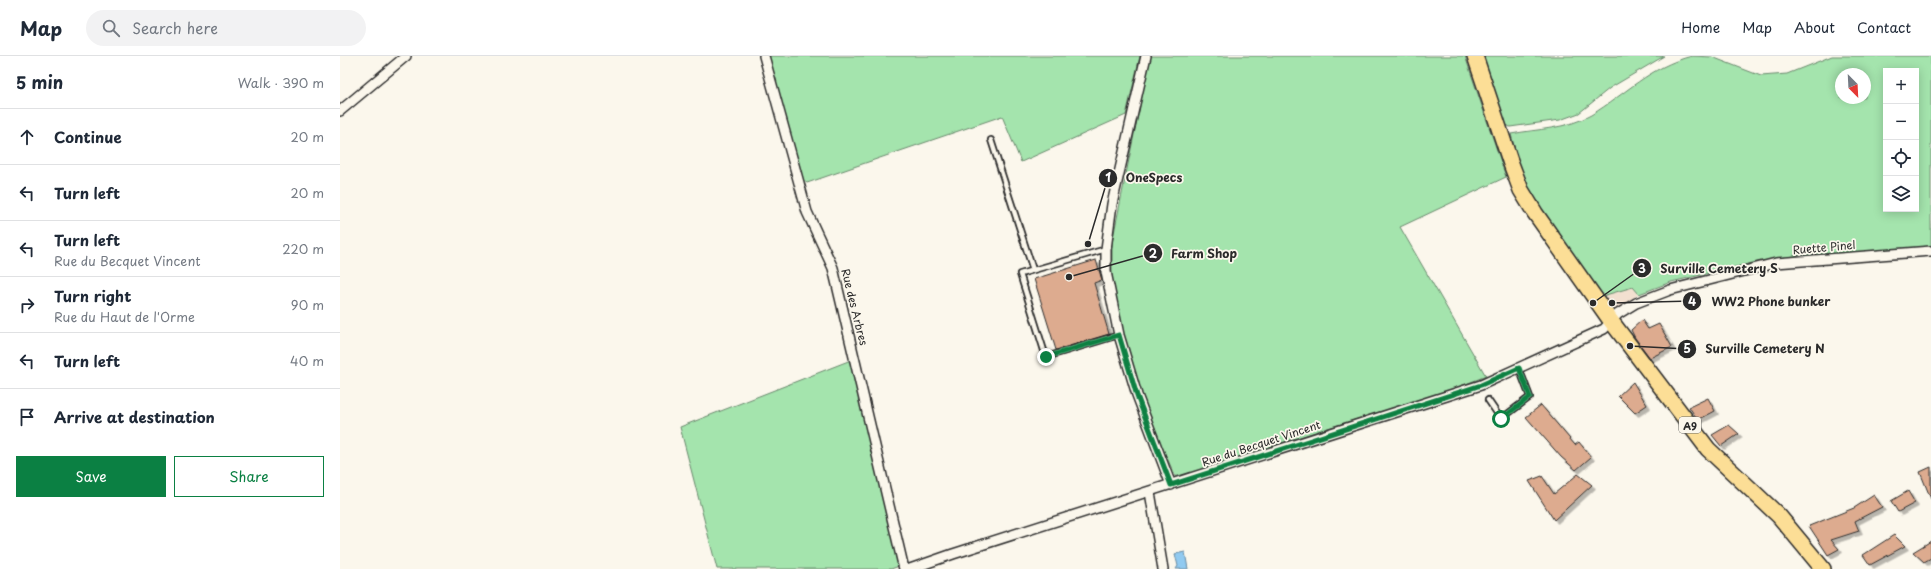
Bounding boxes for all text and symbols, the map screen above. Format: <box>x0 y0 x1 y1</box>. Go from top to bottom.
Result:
search box <box>86 10 366 46</box>
text: Map <box>20 14 62 42</box>
text: Search here <box>132 16 218 39</box>
icon: search <box>100 17 122 39</box>
text: Home <box>1681 17 1720 38</box>
text: Map <box>1742 17 1772 38</box>
text: About <box>1794 17 1835 38</box>
text: Contact <box>1857 17 1911 38</box>
north arrow <box>1835 68 1871 104</box>
map controls <box>1883 68 1919 212</box>
button: + <box>1883 68 1919 104</box>
text: 5 min <box>16 69 63 95</box>
text: Walk · 390 m <box>238 73 324 92</box>
button: − <box>1883 104 1919 140</box>
text: Continue <box>54 125 122 148</box>
icon: ahead <box>16 126 38 148</box>
text: 20 m <box>290 127 324 146</box>
button: locate <box>1883 140 1919 176</box>
callout: OneSpecs <box>1098 166 1190 190</box>
text: 1 <box>1105 168 1111 186</box>
text: OneSpecs <box>1126 168 1182 186</box>
button: layers <box>1883 176 1919 212</box>
text: Turn left <box>54 181 120 204</box>
icon: left <box>16 182 38 204</box>
text: 20 m <box>290 183 324 202</box>
text: Turn left <box>54 228 120 251</box>
street label: Ruette Pinel <box>1792 236 1856 258</box>
icon: left <box>16 238 38 260</box>
text: 220 m <box>282 239 324 258</box>
callout: Farm Shop <box>1143 241 1245 265</box>
text: 2 <box>1149 244 1158 262</box>
text: Farm Shop <box>1171 244 1237 262</box>
text: Rue du Becquet Vincent <box>54 251 201 270</box>
callout: Surville Cemetery S <box>1632 256 1787 280</box>
text: 3 <box>1638 259 1646 277</box>
text: Surville Cemetery S <box>1660 259 1778 277</box>
street label: Rue des Arbres <box>837 267 873 347</box>
text: Turn right <box>54 284 131 307</box>
callout: WW2 Phone bunker <box>1682 289 1839 313</box>
text: 4 <box>1688 292 1696 310</box>
text: WW2 Phone bunker <box>1712 292 1831 310</box>
icon: right <box>16 294 38 316</box>
text: 90 m <box>291 295 324 314</box>
text: Rue du Haut de l'Orme <box>54 307 195 326</box>
callout: Surville Cemetery N <box>1677 337 1834 361</box>
text: 5 <box>1683 339 1691 357</box>
text: Surville Cemetery N <box>1705 339 1825 357</box>
route end <box>1037 348 1055 366</box>
text: Turn left <box>54 349 120 372</box>
icon: left <box>16 350 38 372</box>
text: 40 m <box>290 351 324 370</box>
text: Arrive at destination <box>54 405 215 428</box>
icon: arrive <box>16 406 38 428</box>
route start <box>1492 410 1510 428</box>
street label: Rue du Becquet Vincent <box>1199 416 1323 470</box>
road number: A9 <box>1679 417 1701 433</box>
button: Save <box>16 456 166 497</box>
button: Share <box>174 456 324 497</box>

